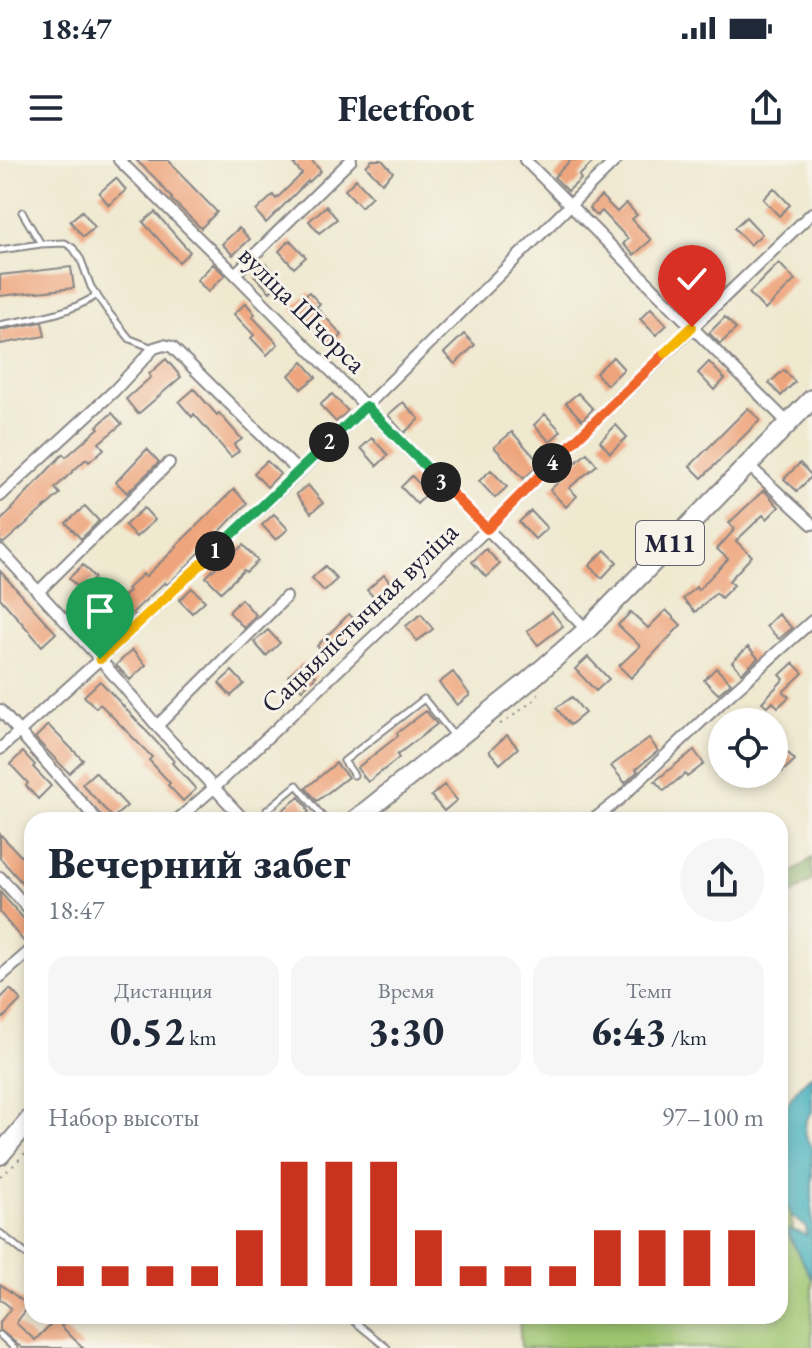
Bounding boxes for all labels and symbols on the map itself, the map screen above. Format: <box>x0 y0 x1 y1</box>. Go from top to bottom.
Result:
street label: вуліца Шчорса <box>231 237 375 381</box>
pin <box>658 245 726 327</box>
pin: 2 <box>309 422 349 462</box>
pin: 4 <box>532 443 572 483</box>
pin: 3 <box>421 462 461 502</box>
street label: Сацыялістычная вуліца <box>253 513 466 721</box>
road number: М11 <box>636 521 704 565</box>
pin: 1 <box>195 531 235 571</box>
pin <box>66 577 134 659</box>

